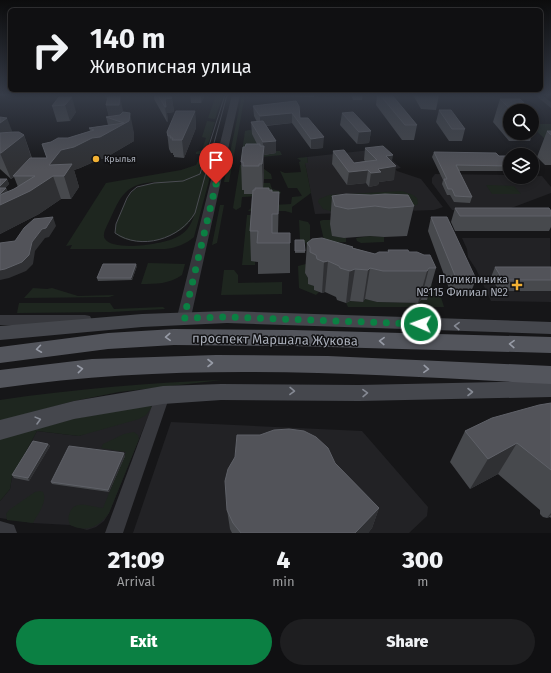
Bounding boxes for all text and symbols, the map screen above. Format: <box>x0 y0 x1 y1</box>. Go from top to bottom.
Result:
text: 140 m <box>90 22 166 55</box>
icon: right <box>24 24 76 76</box>
text: Живописная улица <box>90 56 252 78</box>
map controls <box>503 104 539 184</box>
button: search <box>503 104 539 140</box>
pin <box>199 143 233 184</box>
button: layers <box>503 148 539 184</box>
icon: arrive <box>205 149 227 171</box>
marker: Крылья <box>91 154 101 164</box>
place label: Крылья <box>104 154 136 164</box>
place label: Поликлиника №115 Филиал №2 <box>416 273 508 299</box>
marker: Поликлиника №115 Филиал №2 <box>511 279 523 291</box>
position arrow <box>400 303 442 345</box>
one-way arrow <box>454 321 460 330</box>
street label: проспект Маршала Жукова <box>192 331 358 348</box>
one-way arrow <box>165 333 171 342</box>
one-way arrow <box>379 337 385 345</box>
one-way arrow <box>509 340 515 348</box>
one-way arrow <box>36 344 42 353</box>
one-way arrow <box>207 359 213 367</box>
one-way arrow <box>77 365 83 374</box>
one-way arrow <box>423 365 429 374</box>
one-way arrow <box>289 387 295 396</box>
one-way arrow <box>362 388 368 397</box>
one-way arrow <box>467 388 473 396</box>
one-way arrow <box>34 416 41 425</box>
text: 21:09 <box>108 546 165 574</box>
text: 4 <box>276 546 290 574</box>
text: 300 <box>402 546 443 574</box>
text: Arrival <box>117 574 155 589</box>
text: min <box>272 574 295 589</box>
text: m <box>417 574 428 589</box>
button: Exit <box>16 619 272 665</box>
button: Share <box>280 619 535 665</box>

